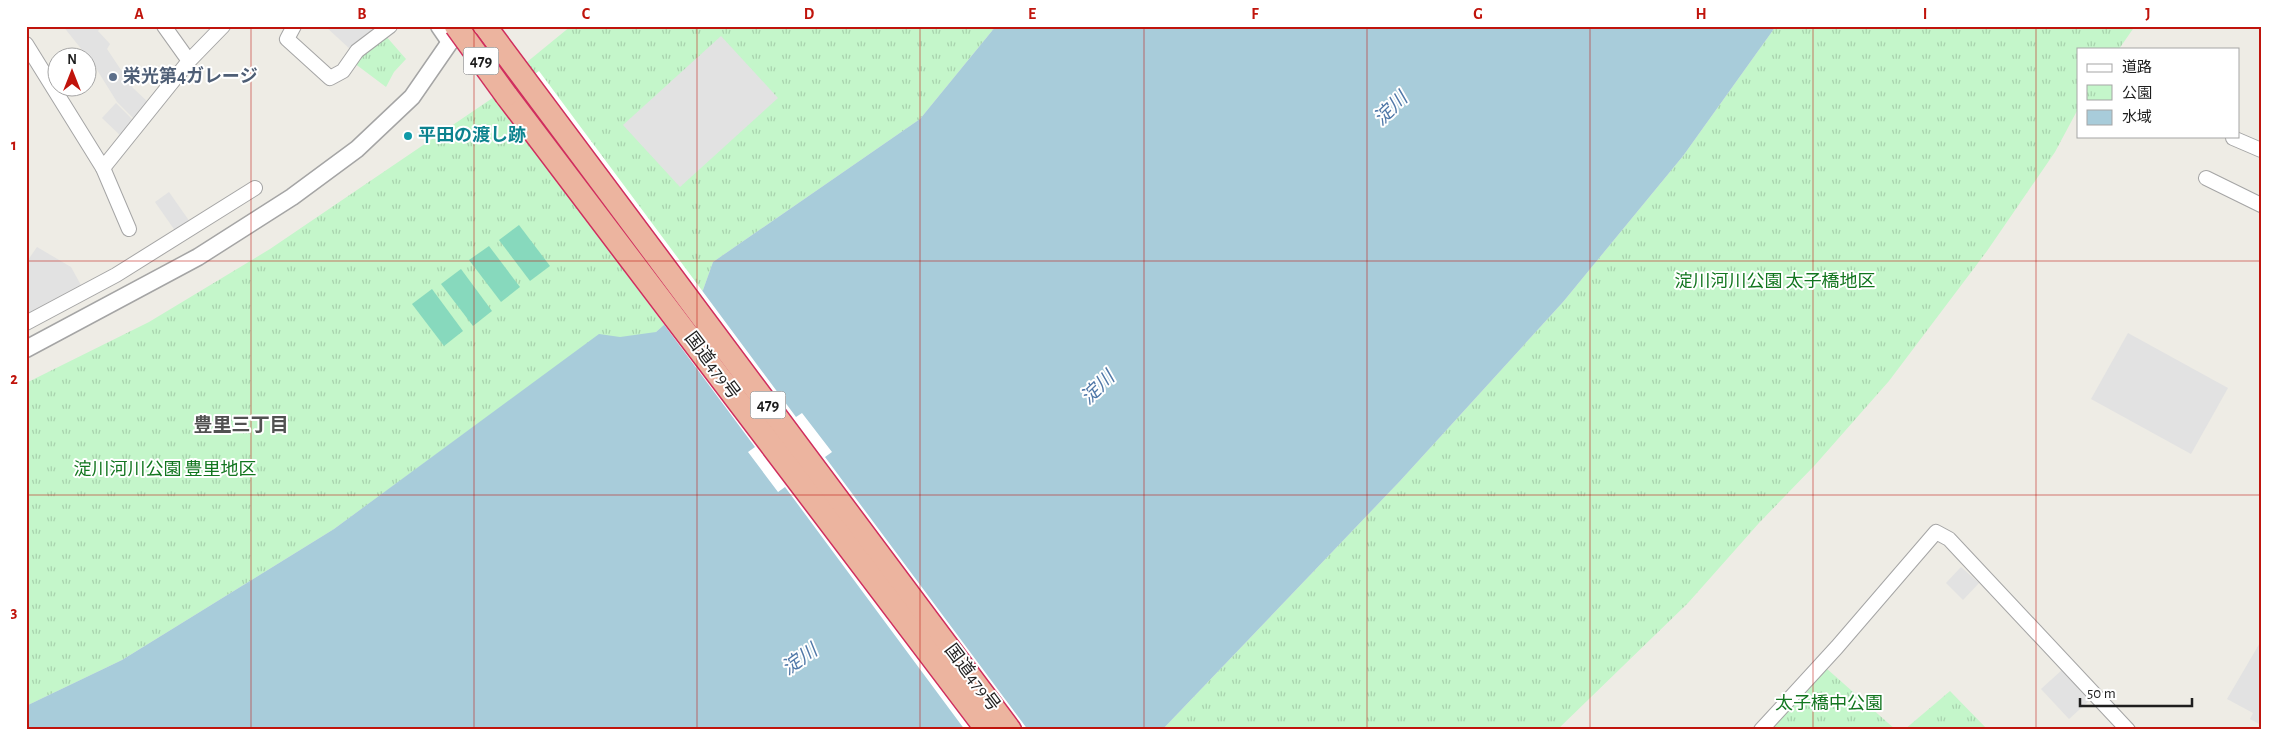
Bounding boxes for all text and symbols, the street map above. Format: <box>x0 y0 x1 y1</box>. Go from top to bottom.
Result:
text: A <box>134 6 144 22</box>
text: B <box>357 6 367 22</box>
text: C <box>582 6 591 22</box>
text: D <box>804 6 815 22</box>
text: E <box>1028 6 1036 22</box>
text: F <box>1251 6 1259 22</box>
text: G <box>1473 6 1483 22</box>
text: H <box>1695 6 1707 22</box>
text: I <box>1923 6 1927 22</box>
text: J <box>2145 6 2151 22</box>
north arrow <box>48 48 98 98</box>
road number: 479 <box>464 48 498 74</box>
legend <box>2077 48 2240 138</box>
text: N <box>67 53 77 67</box>
text: 道路 <box>2122 59 2152 75</box>
place label: 栄光第4ガレージ <box>123 66 258 86</box>
marker: 栄光第4ガレージ <box>107 71 119 83</box>
text: 公園 <box>2122 85 2152 101</box>
water label: 淀川 <box>1370 87 1413 129</box>
text: 水域 <box>2122 109 2152 125</box>
place label: 平田の渡し跡 <box>418 125 526 145</box>
marker: 平田の渡し跡 <box>402 130 414 142</box>
text: 1 <box>11 137 17 153</box>
park label: 淀川河川公園 太子橋地区 <box>1675 272 1875 291</box>
street label: 国道479号 <box>681 328 744 403</box>
water label: 淀川 <box>1077 366 1120 408</box>
text: 2 <box>10 371 18 387</box>
road number: 479 <box>750 392 786 418</box>
district label: 豊里三丁目 <box>193 415 289 435</box>
park label: 淀川河川公園 豊里地区 <box>74 460 256 479</box>
text: 3 <box>11 604 18 620</box>
water label: 淀川 <box>778 639 823 679</box>
street label: 国道479号 <box>941 640 1004 715</box>
scale bar <box>2080 676 2192 708</box>
text: 50 m <box>2087 686 2116 701</box>
park label: 太子橋中公園 <box>1775 694 1883 713</box>

